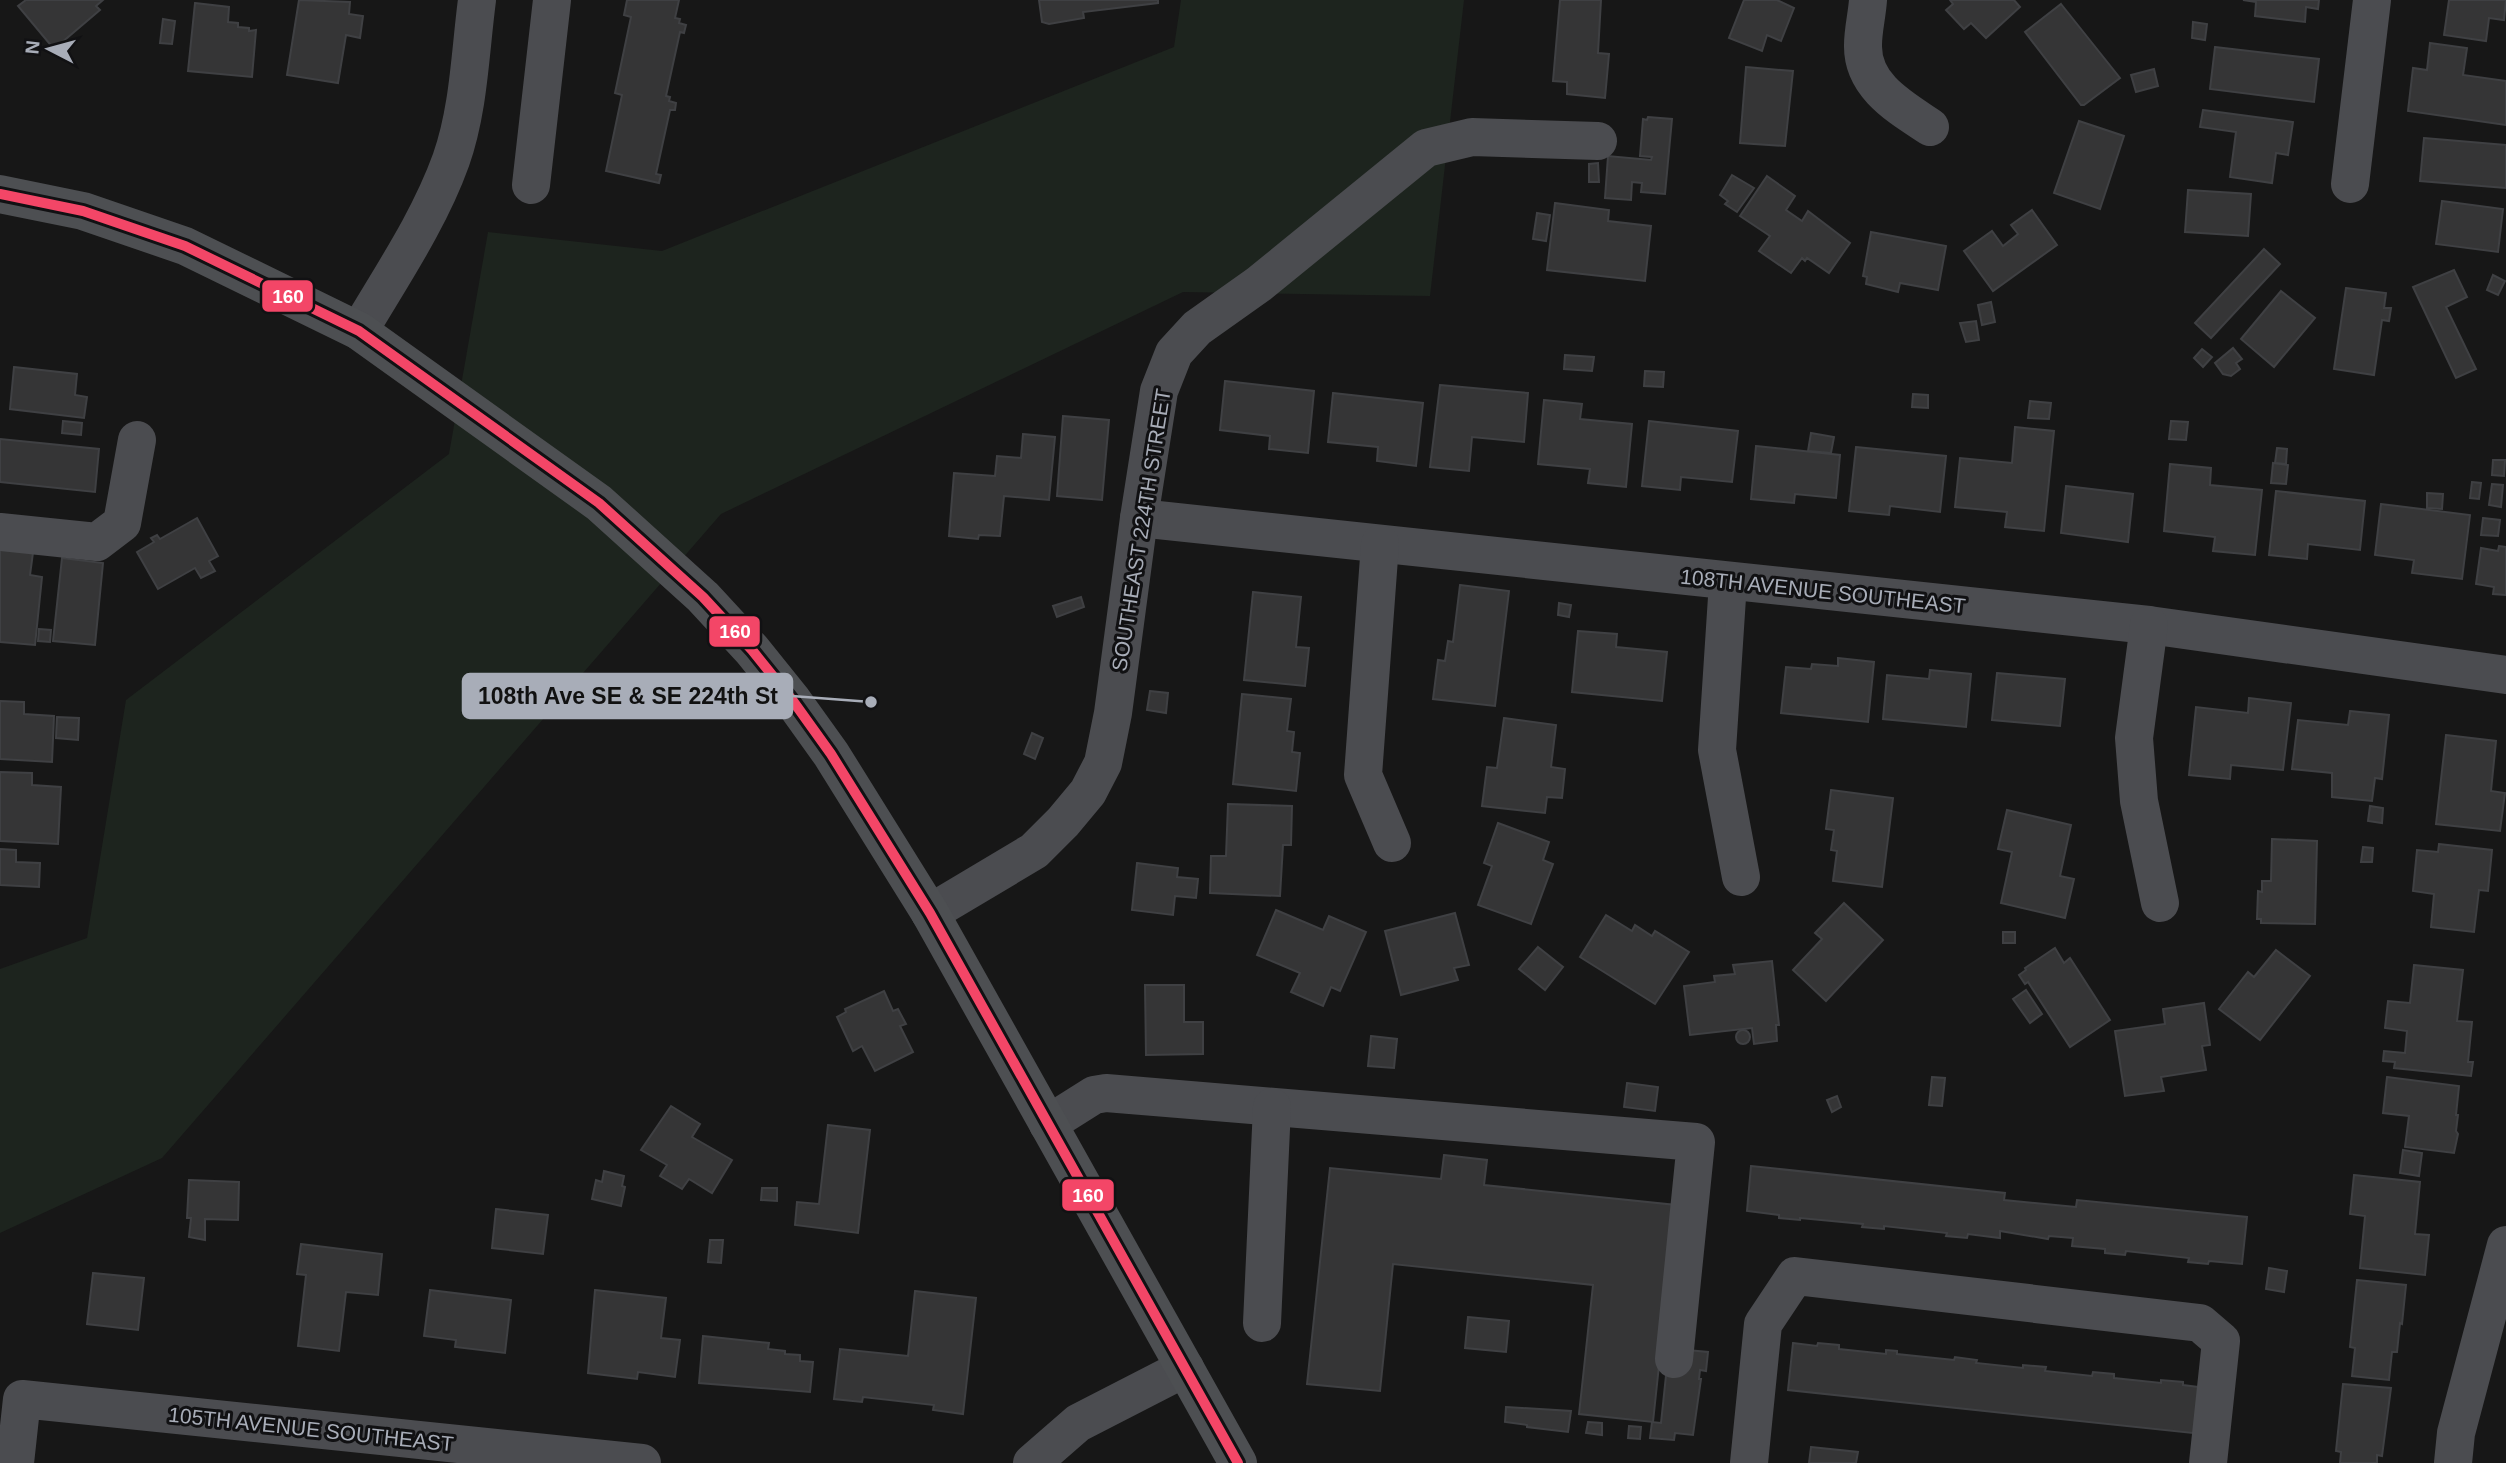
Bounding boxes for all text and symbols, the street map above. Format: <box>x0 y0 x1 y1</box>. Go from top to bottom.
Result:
north arrow <box>14 14 84 84</box>
text: N <box>21 39 44 55</box>
line badge: 160 <box>261 279 314 313</box>
text: 160 <box>272 286 304 307</box>
street label: SOUTHEAST 224TH STREET <box>1107 387 1175 673</box>
street label: 108TH AVENUE SOUTHEAST <box>1679 565 1967 617</box>
line badge: 160 <box>708 615 761 648</box>
text: 160 <box>719 621 751 642</box>
callout: 108th Ave SE & SE 224th St <box>463 674 792 718</box>
text: 108th Ave SE & SE 224th St <box>478 683 778 709</box>
line badge: 160 <box>1061 1178 1115 1212</box>
text: 160 <box>1072 1185 1104 1206</box>
street label: 105TH AVENUE SOUTHEAST <box>167 1403 455 1455</box>

